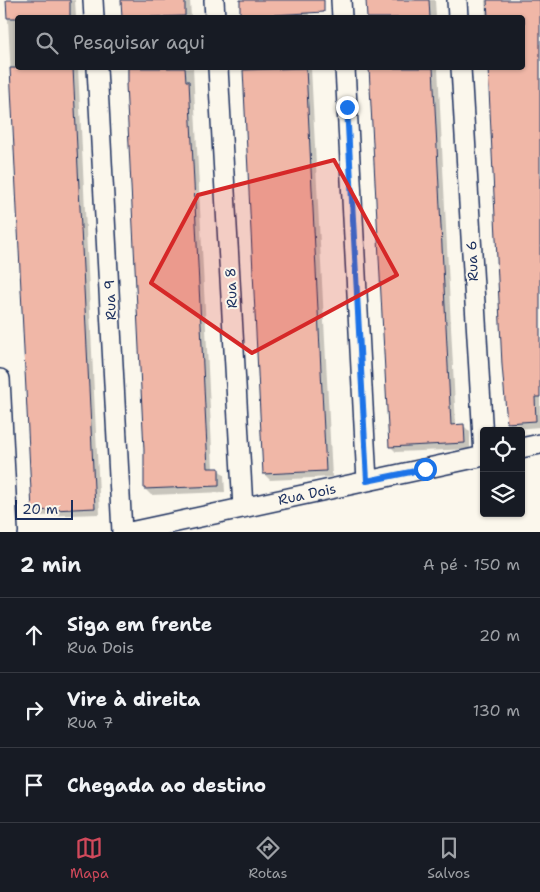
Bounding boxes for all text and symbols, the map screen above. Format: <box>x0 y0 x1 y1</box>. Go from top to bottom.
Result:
search box <box>15 15 525 70</box>
icon: search <box>33 29 61 57</box>
text: Pesquisar aqui <box>73 30 205 55</box>
route end <box>336 96 359 119</box>
street label: Rua 6 <box>462 240 482 282</box>
street label: Rua 8 <box>221 267 241 309</box>
street label: Rua 9 <box>100 279 120 321</box>
map controls <box>480 427 525 517</box>
button: locate <box>480 427 525 472</box>
route start <box>414 458 437 481</box>
button: layers <box>480 472 525 517</box>
street label: Rua Dois <box>276 479 338 509</box>
scale bar <box>15 497 72 520</box>
text: 20 m <box>22 500 58 518</box>
text: 2 min <box>20 551 81 579</box>
text: A pé · 150 m <box>423 554 520 575</box>
text: Siga em frente <box>67 612 212 637</box>
icon: ahead <box>20 621 48 649</box>
text: 20 m <box>479 625 520 646</box>
text: Rua Dois <box>67 637 134 658</box>
text: Vire à direita <box>67 687 200 712</box>
icon: right <box>20 696 48 724</box>
text: 130 m <box>473 700 520 721</box>
text: Rua 7 <box>67 712 113 733</box>
icon: arrive <box>20 771 48 799</box>
text: Chegada ao destino <box>67 773 266 798</box>
tab: Mapa <box>70 834 109 882</box>
tab: Rotas <box>248 834 287 882</box>
tab: Salvos <box>427 834 470 882</box>

